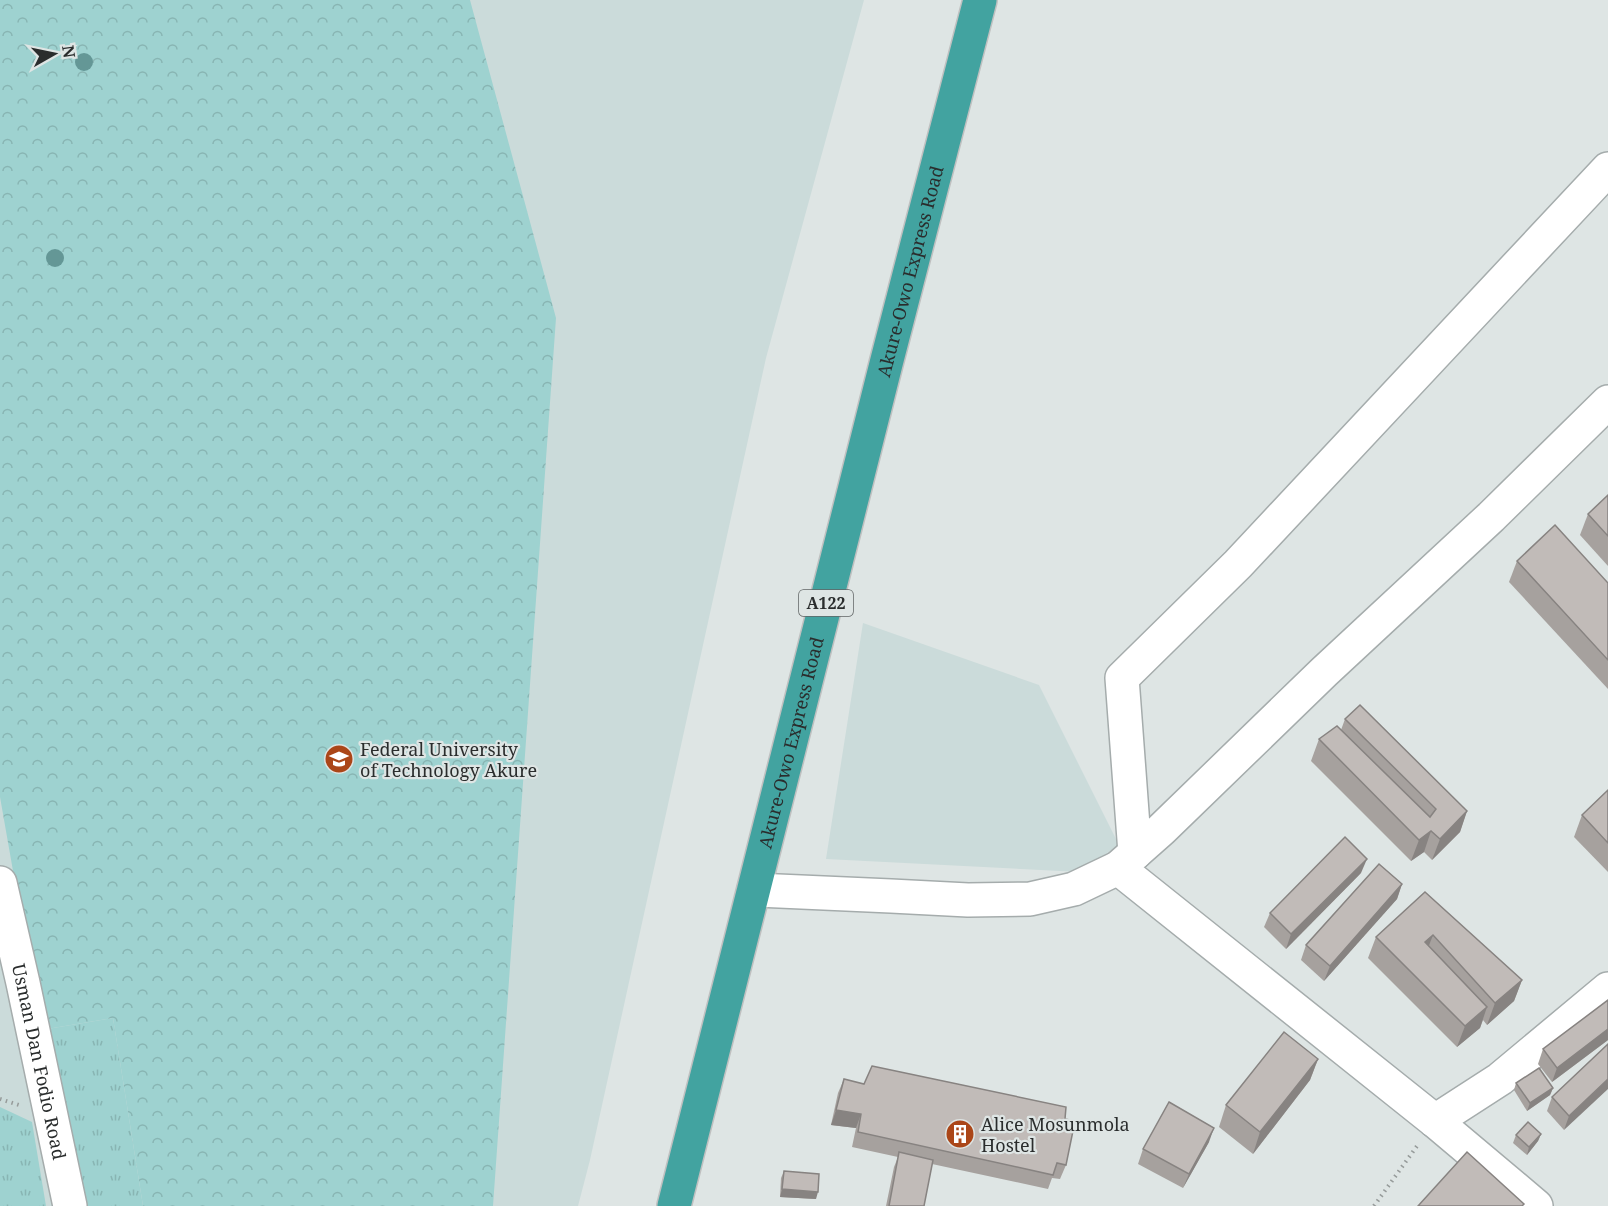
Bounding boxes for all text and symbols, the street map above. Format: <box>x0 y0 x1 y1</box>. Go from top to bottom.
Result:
north arrow <box>24 24 84 84</box>
text: N <box>57 44 81 60</box>
street label: Akure-Owo Express Road <box>871 163 949 380</box>
road number: A122 <box>799 590 853 616</box>
street label: Akure-Owo Express Road <box>753 634 829 851</box>
place label: Federal University of Technology Akure <box>360 737 537 782</box>
school or university icon: Federal University of Technology Akure <box>323 743 355 775</box>
street label: Usman Dan Fodio Road <box>7 961 72 1162</box>
place label: Alice Mosunmola Hostel <box>981 1112 1130 1157</box>
building icon: Alice Mosunmola Hostel <box>944 1118 976 1150</box>

